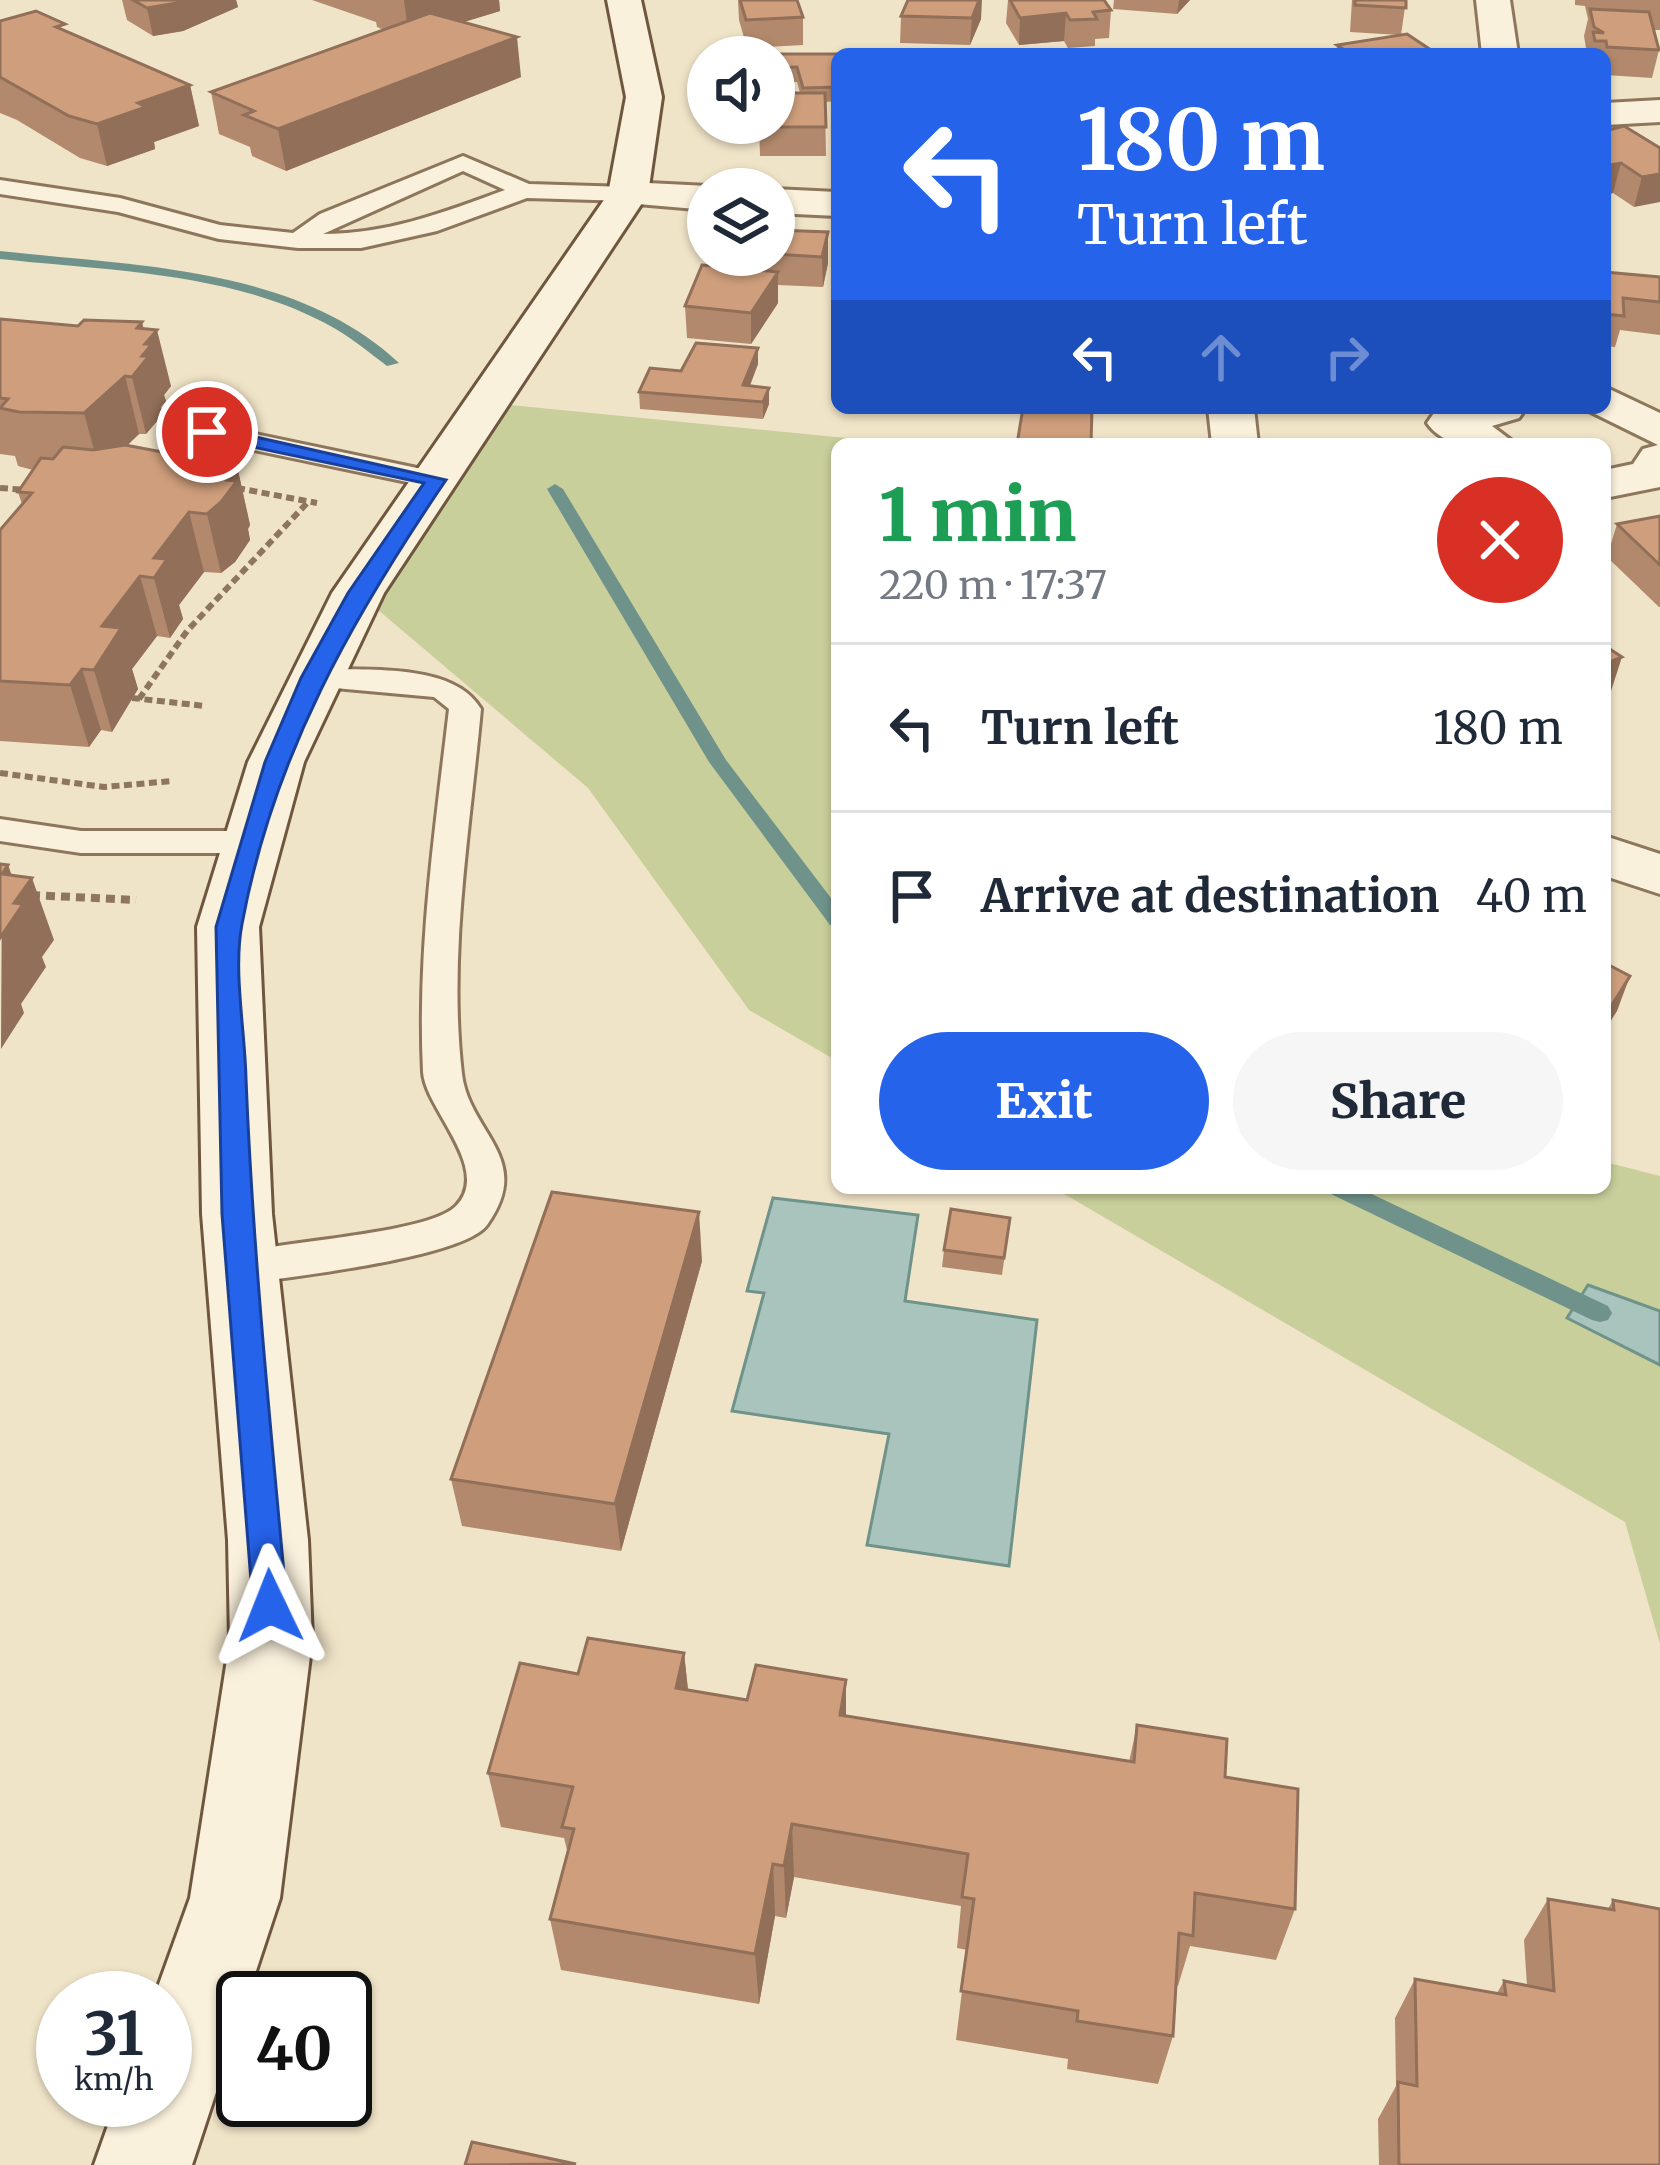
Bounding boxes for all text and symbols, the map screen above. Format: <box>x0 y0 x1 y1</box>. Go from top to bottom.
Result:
map controls <box>687 36 795 276</box>
button: sound <box>687 36 795 144</box>
text: 180 m <box>1077 87 1325 193</box>
icon: left <box>879 96 1035 252</box>
button: layers <box>687 168 795 276</box>
text: Turn left <box>1077 191 1308 259</box>
icon: left <box>1062 324 1128 390</box>
icon: ahead <box>1188 324 1254 390</box>
icon: right <box>1314 324 1380 390</box>
pin <box>156 381 258 483</box>
icon: arrive <box>174 399 240 465</box>
text: 1 min <box>879 470 1076 561</box>
button: close <box>1437 477 1563 603</box>
text: 220 m · 17:37 <box>879 561 1107 610</box>
icon: left <box>879 695 945 761</box>
text: Turn left <box>981 700 1179 756</box>
text: 180 m <box>1433 700 1563 756</box>
icon: arrive <box>879 863 945 929</box>
text: Arrive at destination <box>981 868 1439 924</box>
text: 40 m <box>1475 868 1587 924</box>
button: Exit <box>879 1032 1209 1170</box>
button: Share <box>1233 1032 1563 1170</box>
position arrow <box>207 1543 333 1669</box>
speed limit sign: 40 <box>216 1971 372 2127</box>
text: 31 <box>84 1996 144 2071</box>
text: km/h <box>74 2060 154 2098</box>

